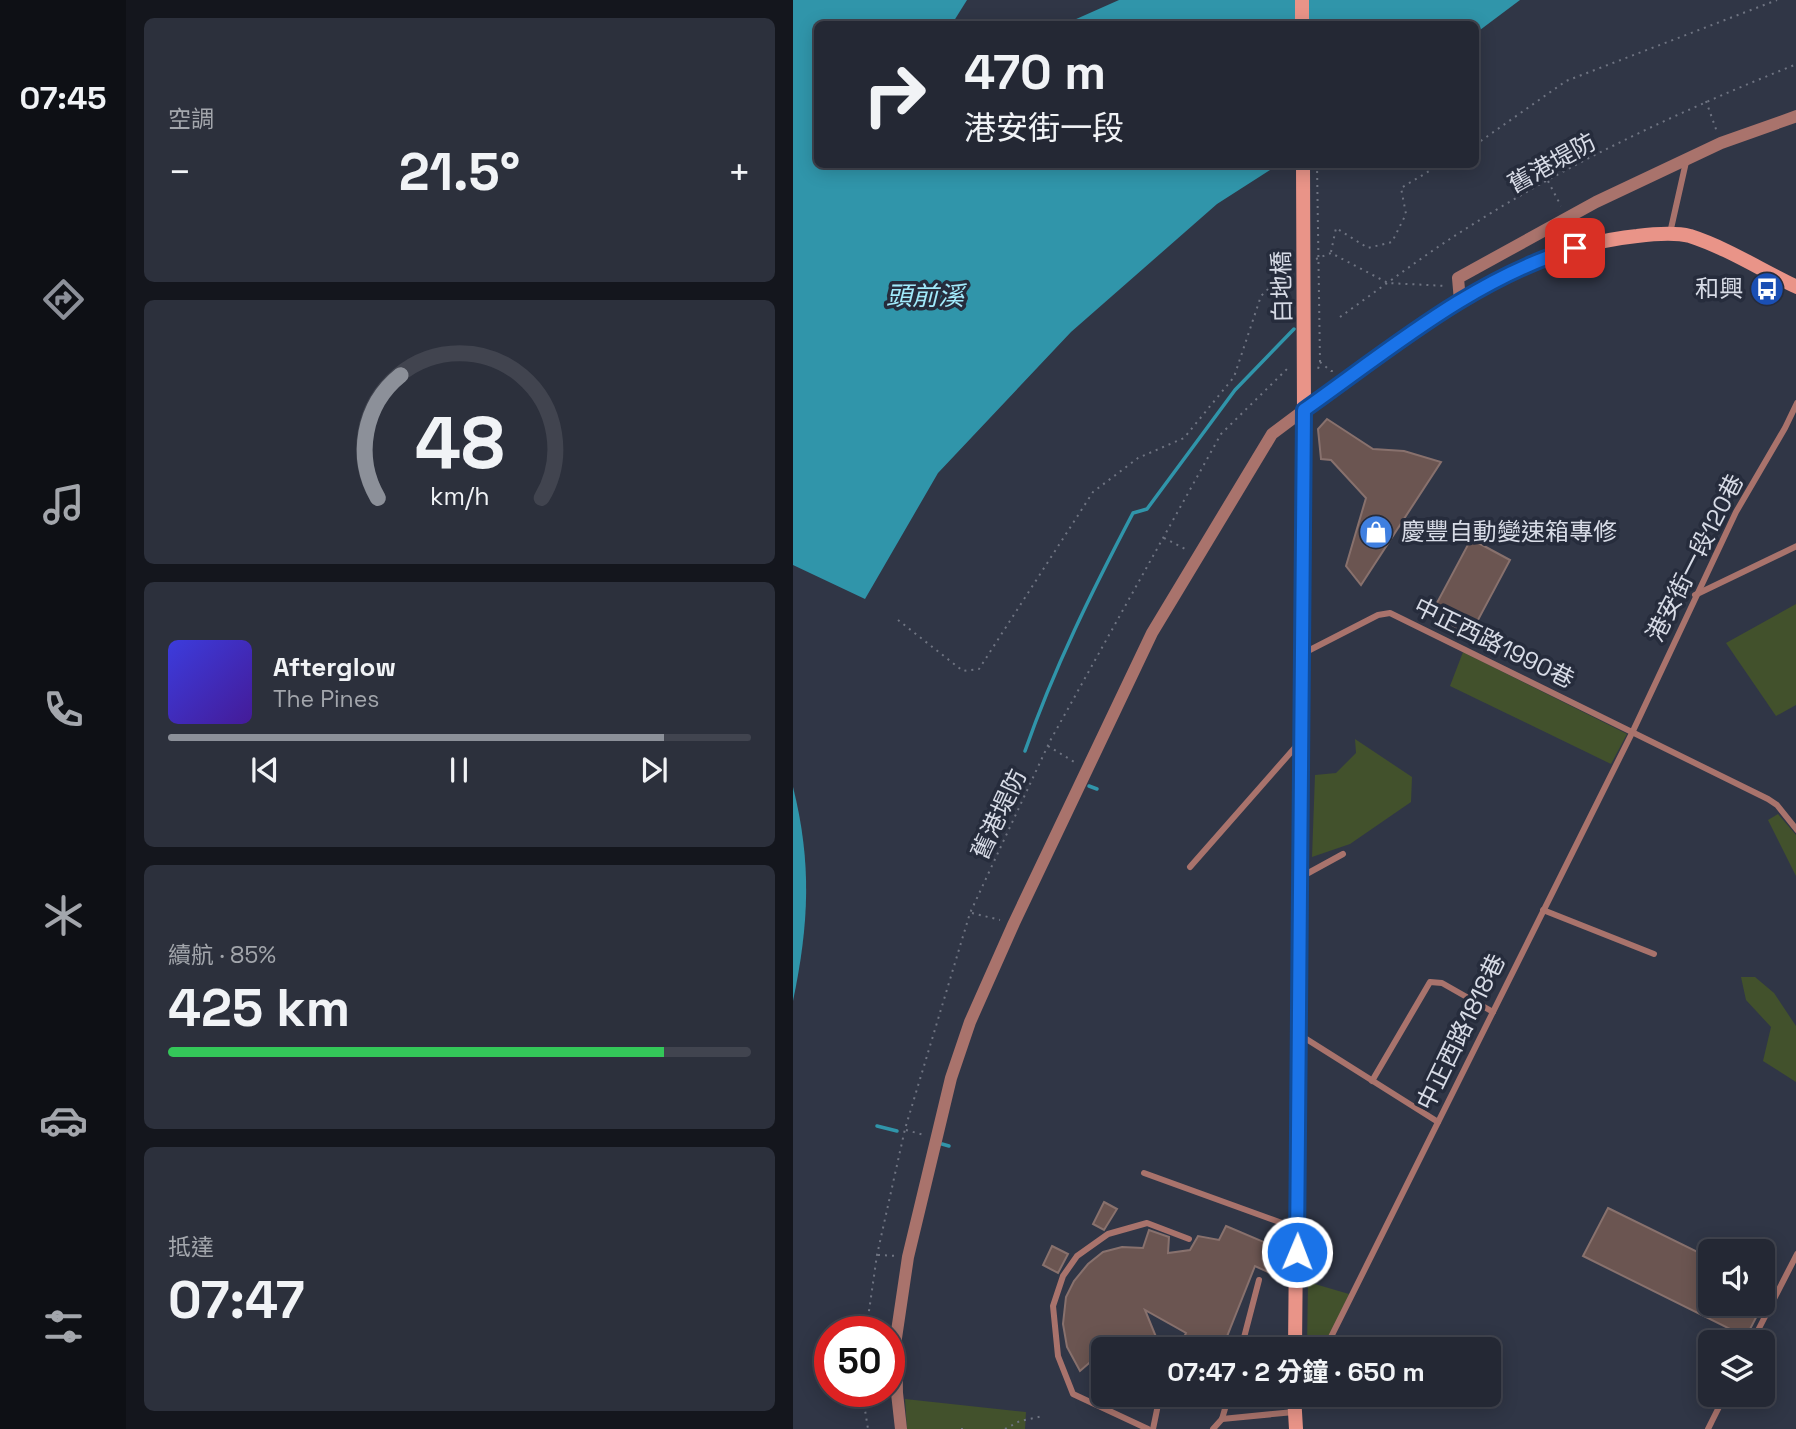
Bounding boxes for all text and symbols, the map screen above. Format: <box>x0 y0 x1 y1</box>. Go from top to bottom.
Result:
text: 470 m <box>964 41 1106 103</box>
icon: right <box>849 49 940 140</box>
text: 07:45 <box>20 78 106 118</box>
text: 空調 <box>168 104 214 134</box>
text: 港安街一段 <box>964 108 1124 148</box>
street label: 舊港堤防 <box>1502 126 1601 199</box>
text: 21.5° <box>399 139 520 205</box>
text: − <box>168 148 192 196</box>
text: + <box>727 148 751 196</box>
pin <box>1545 218 1605 278</box>
icon: arrive <box>1556 229 1594 267</box>
street label: 白地橋 <box>1265 251 1298 323</box>
bus stop icon: 和興 <box>1748 270 1786 308</box>
place label: 和興 <box>1695 273 1743 304</box>
icon: directions <box>39 275 88 324</box>
water label: 頭前溪 <box>886 279 968 313</box>
text: 48 <box>415 397 504 490</box>
street label: 港安街一段120巷 <box>1639 469 1750 647</box>
icon: music <box>39 480 88 529</box>
text: km/h <box>430 480 489 512</box>
shop icon: 慶豐自動變速箱專修 <box>1357 513 1395 551</box>
place label: 慶豐自動變速箱專修 <box>1401 516 1617 547</box>
street label: 中正西路1990巷 <box>1409 590 1580 695</box>
text: Afterglow <box>273 650 396 684</box>
text: The Pines <box>273 684 379 714</box>
icon: phone <box>39 685 88 734</box>
icon: previous <box>246 751 284 789</box>
icon: pause <box>440 751 478 789</box>
icon: next <box>635 751 673 789</box>
street label: 舊港堤防 <box>964 764 1033 864</box>
icon: climate <box>39 891 88 940</box>
text: 續航 · 85% <box>168 940 276 970</box>
street label: 中正西路1818巷 <box>1409 949 1512 1115</box>
text: 425 km <box>168 975 350 1041</box>
icon: car <box>39 1096 88 1145</box>
position arrow <box>1260 1215 1334 1289</box>
text: 抵達 <box>168 1232 214 1262</box>
map controls <box>1698 1239 1775 1407</box>
button: sound <box>1698 1239 1775 1316</box>
text: 07:47 <box>168 1267 305 1333</box>
icon: filters <box>39 1302 88 1351</box>
speed limit sign: 50 <box>814 1316 905 1407</box>
button: layers <box>1698 1330 1775 1407</box>
text: 07:47 · 2 分鐘 · 650 m <box>1167 1355 1425 1389</box>

